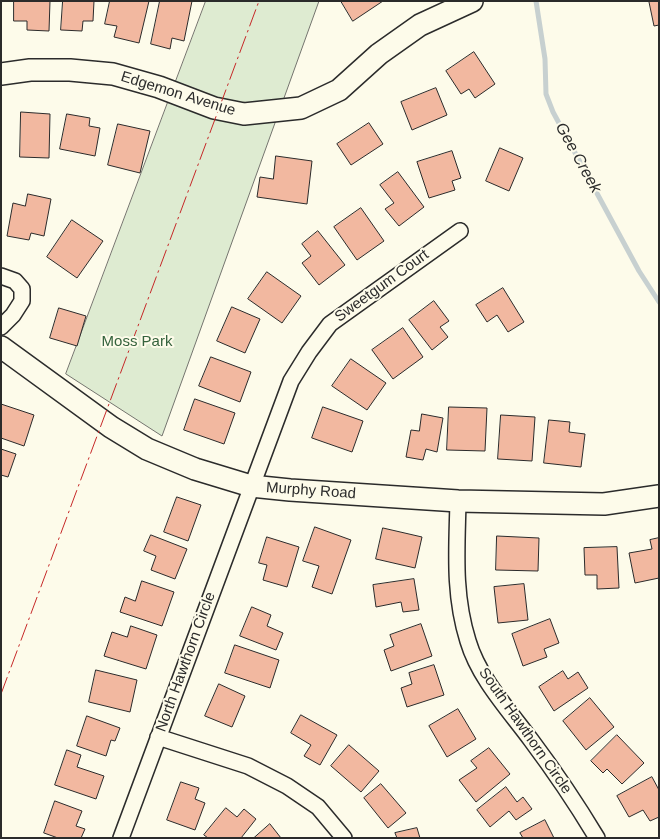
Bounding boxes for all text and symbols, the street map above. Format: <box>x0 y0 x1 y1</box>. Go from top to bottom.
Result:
street label: Edgemon Avenue <box>118 68 238 120</box>
water label: Gee Creek <box>551 120 605 196</box>
street label: Sweetgum Court <box>332 246 432 326</box>
park label: Moss Park <box>102 333 172 351</box>
street label: Murphy Road <box>265 479 357 503</box>
street label: North Hawthorn Circle <box>152 590 220 734</box>
street label: South Hawthorn Circle <box>475 664 575 798</box>

